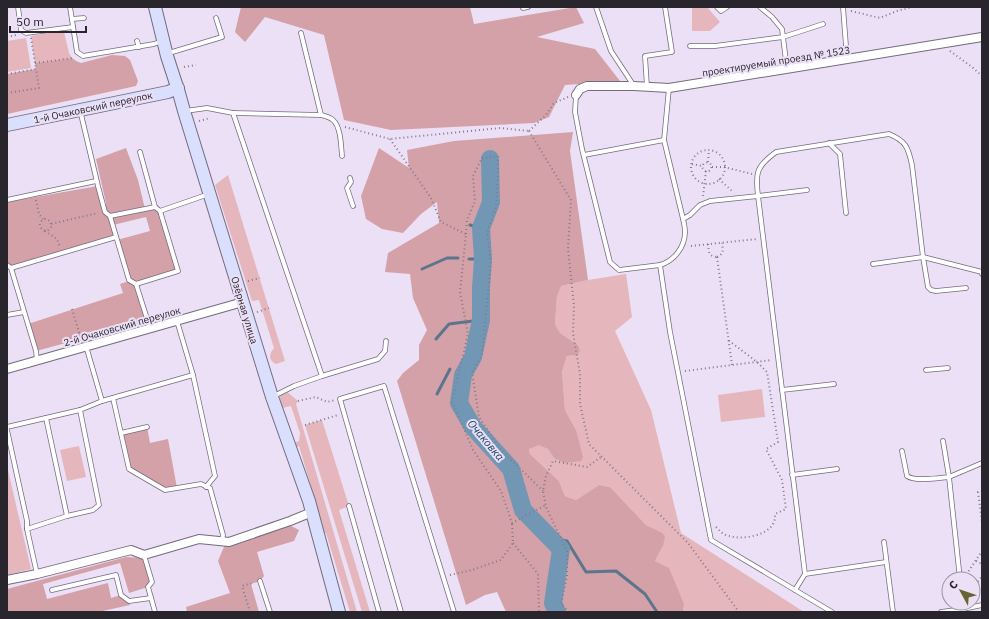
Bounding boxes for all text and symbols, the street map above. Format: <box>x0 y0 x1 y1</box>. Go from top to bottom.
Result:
scale bar <box>10 8 86 34</box>
text: 50 m <box>16 14 44 29</box>
street label: проектируемый проезд № 1523 <box>701 43 851 80</box>
street label: 1-й Очаковский переулок <box>32 88 154 126</box>
street label: Озёрная улица <box>228 275 261 346</box>
street label: 2-й Очаковский переулок <box>62 303 183 349</box>
water label: Очаковка <box>465 417 507 463</box>
north arrow <box>941 571 981 611</box>
text: С <box>946 577 961 592</box>

